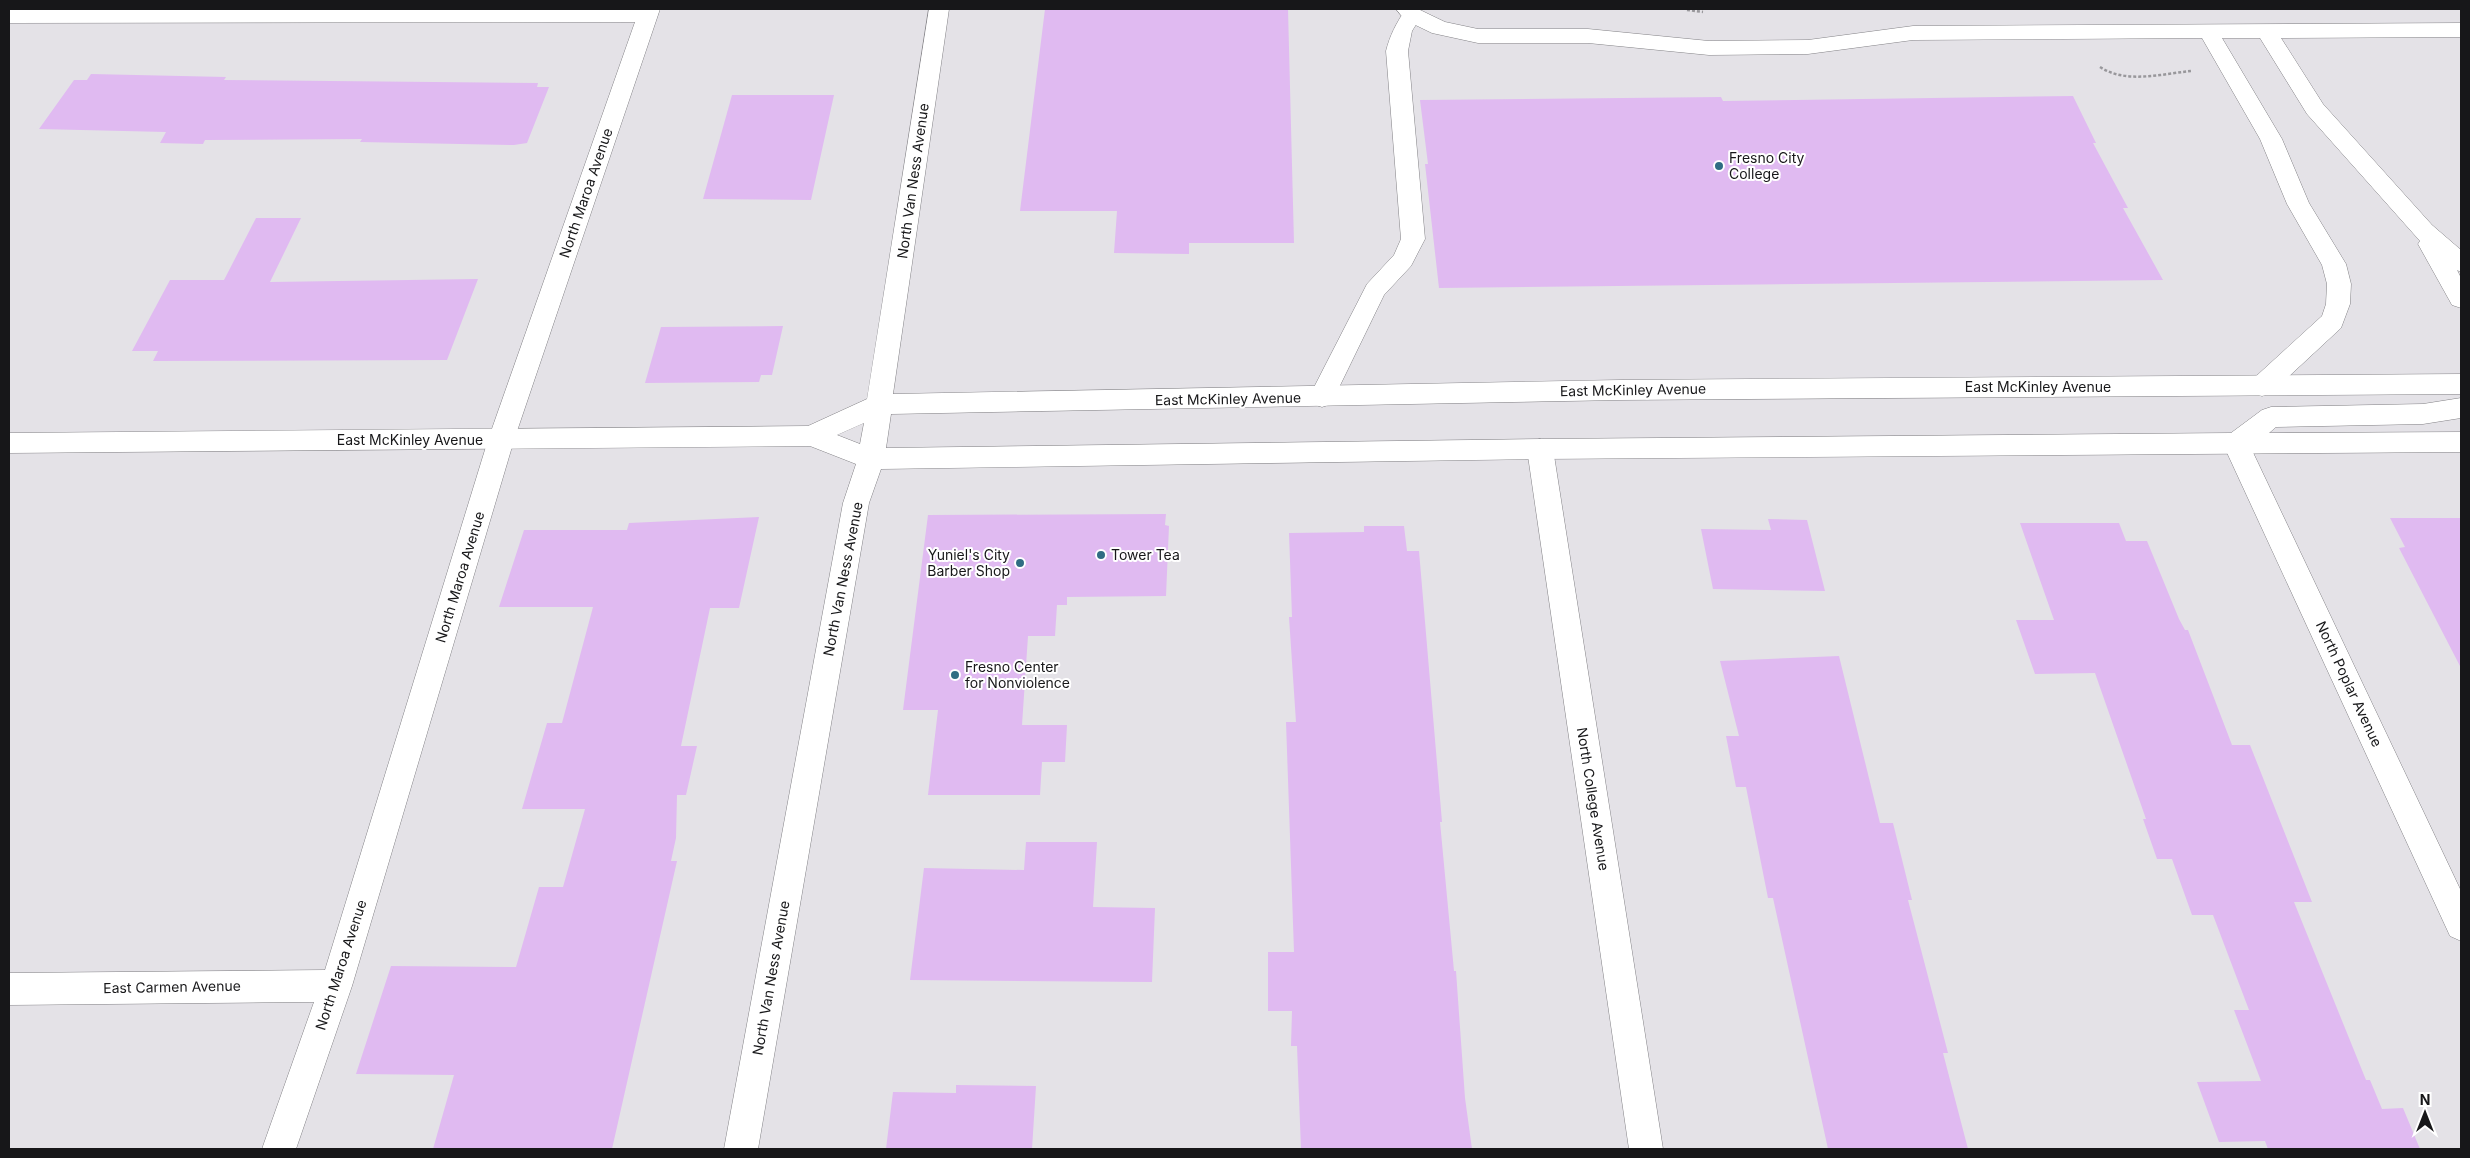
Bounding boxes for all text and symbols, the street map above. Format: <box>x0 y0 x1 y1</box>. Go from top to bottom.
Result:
street label: North Van Ness Avenue <box>893 102 932 260</box>
street label: North Maroa Avenue <box>555 126 616 260</box>
place label: Fresno City College <box>1729 149 1805 182</box>
marker: Fresno City College <box>1713 160 1725 172</box>
street label: East McKinley Avenue <box>1965 378 2111 395</box>
street label: East McKinley Avenue <box>1560 380 1706 399</box>
street label: East McKinley Avenue <box>1155 389 1301 408</box>
street label: East McKinley Avenue <box>337 431 483 448</box>
street label: North Van Ness Avenue <box>819 500 866 658</box>
street label: North Maroa Avenue <box>431 509 488 645</box>
place label: Yuniel's City Barber Shop <box>927 546 1010 579</box>
place label: Tower Tea <box>1111 546 1180 563</box>
marker: Tower Tea <box>1095 549 1107 561</box>
marker: Yuniel's City Barber Shop <box>1014 557 1026 569</box>
street label: North Poplar Avenue <box>2313 618 2386 749</box>
place label: Fresno Center for Nonviolence <box>965 658 1070 691</box>
marker: Fresno Center for Nonviolence <box>949 669 961 681</box>
street label: North College Avenue <box>1574 726 1613 872</box>
street label: North Maroa Avenue <box>311 897 370 1032</box>
street label: North Van Ness Avenue <box>749 899 792 1057</box>
street label: East Carmen Avenue <box>103 977 241 996</box>
north arrow <box>2400 1088 2450 1138</box>
text: N <box>2420 1091 2430 1108</box>

